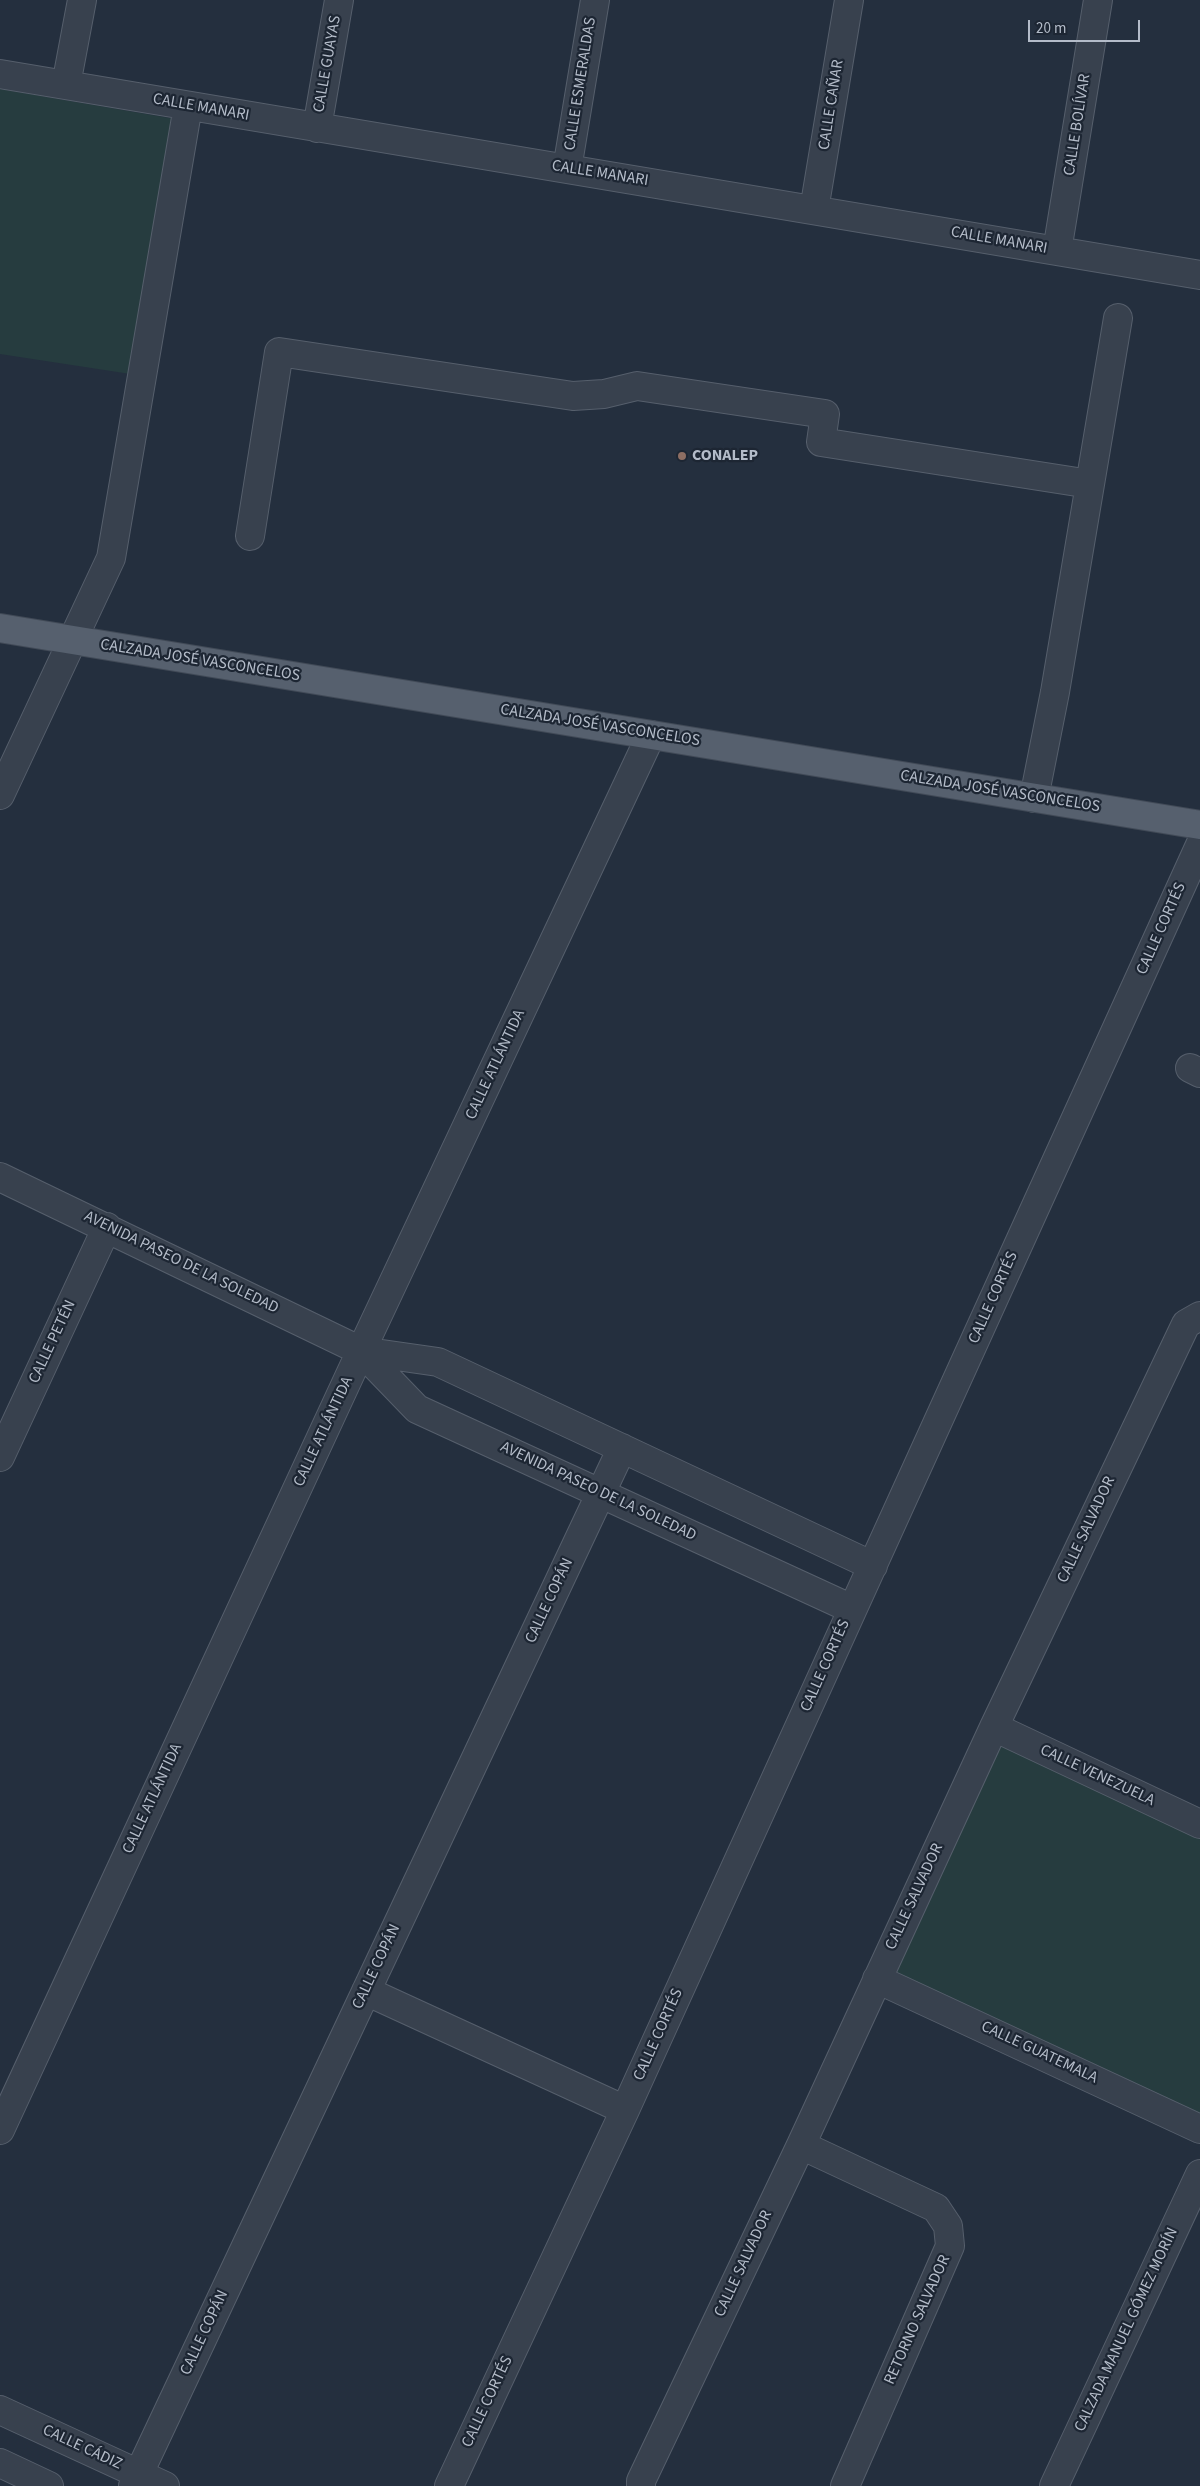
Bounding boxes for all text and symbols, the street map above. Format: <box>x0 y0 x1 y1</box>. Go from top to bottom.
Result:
scale bar <box>1030 10 1142 42</box>
street label: CALLE GUAYAS <box>310 14 346 114</box>
street label: CALLE ESMERALDAS <box>561 16 601 152</box>
text: 20 m <box>1036 18 1066 39</box>
street label: CALLE CAÑAR <box>815 59 849 151</box>
street label: CALLE BOLÍVAR <box>1060 73 1096 177</box>
street label: CALLE MANARI <box>151 90 251 126</box>
street label: CALLE MANARI <box>550 157 650 191</box>
street label: CALLE MANARI <box>949 223 1049 259</box>
place label: CONALEP <box>692 446 758 466</box>
marker: CONALEP <box>676 450 688 462</box>
street label: CALZADA JOSÉ VASCONCELOS <box>99 636 301 686</box>
street label: CALZADA JOSÉ VASCONCELOS <box>499 701 701 751</box>
street label: CALZADA JOSÉ VASCONCELOS <box>899 767 1101 817</box>
street label: CALLE CORTÉS <box>1133 880 1191 978</box>
street label: CALLE ATLÁNTIDA <box>462 1007 530 1123</box>
street label: AVENIDA PASEO DE LA SOLEDAD <box>81 1208 281 1318</box>
street label: CALLE CORTÉS <box>965 1249 1023 1347</box>
street label: CALLE PETÉN <box>25 1297 81 1387</box>
street label: CALLE ATLÁNTIDA <box>290 1374 358 1490</box>
street label: AVENIDA PASEO DE LA SOLEDAD <box>497 1438 699 1546</box>
street label: CALLE SALVADOR <box>1054 1474 1120 1586</box>
street label: CALLE COPÁN <box>522 1555 578 1647</box>
street label: CALLE CORTÉS <box>797 1617 855 1715</box>
street label: CALLE ATLÁNTIDA <box>119 1741 187 1857</box>
street label: CALLE VENEZUELA <box>1037 1741 1157 1811</box>
street label: CALLE SALVADOR <box>882 1841 948 1953</box>
street label: CALLE COPÁN <box>349 1921 405 2013</box>
street label: CALLE CORTÉS <box>630 1986 688 2084</box>
street label: CALLE GUATEMALA <box>978 2018 1100 2088</box>
street label: CALLE SALVADOR <box>711 2208 777 2320</box>
street label: CALZADA MANUEL GÓMEZ MORÍN <box>1071 2225 1183 2435</box>
street label: RETORNO SALVADOR <box>881 2252 955 2388</box>
street label: CALLE COPÁN <box>177 2287 233 2379</box>
street label: CALLE CORTÉS <box>458 2353 518 2451</box>
street label: CALLE CÁDIZ <box>39 2421 125 2475</box>

